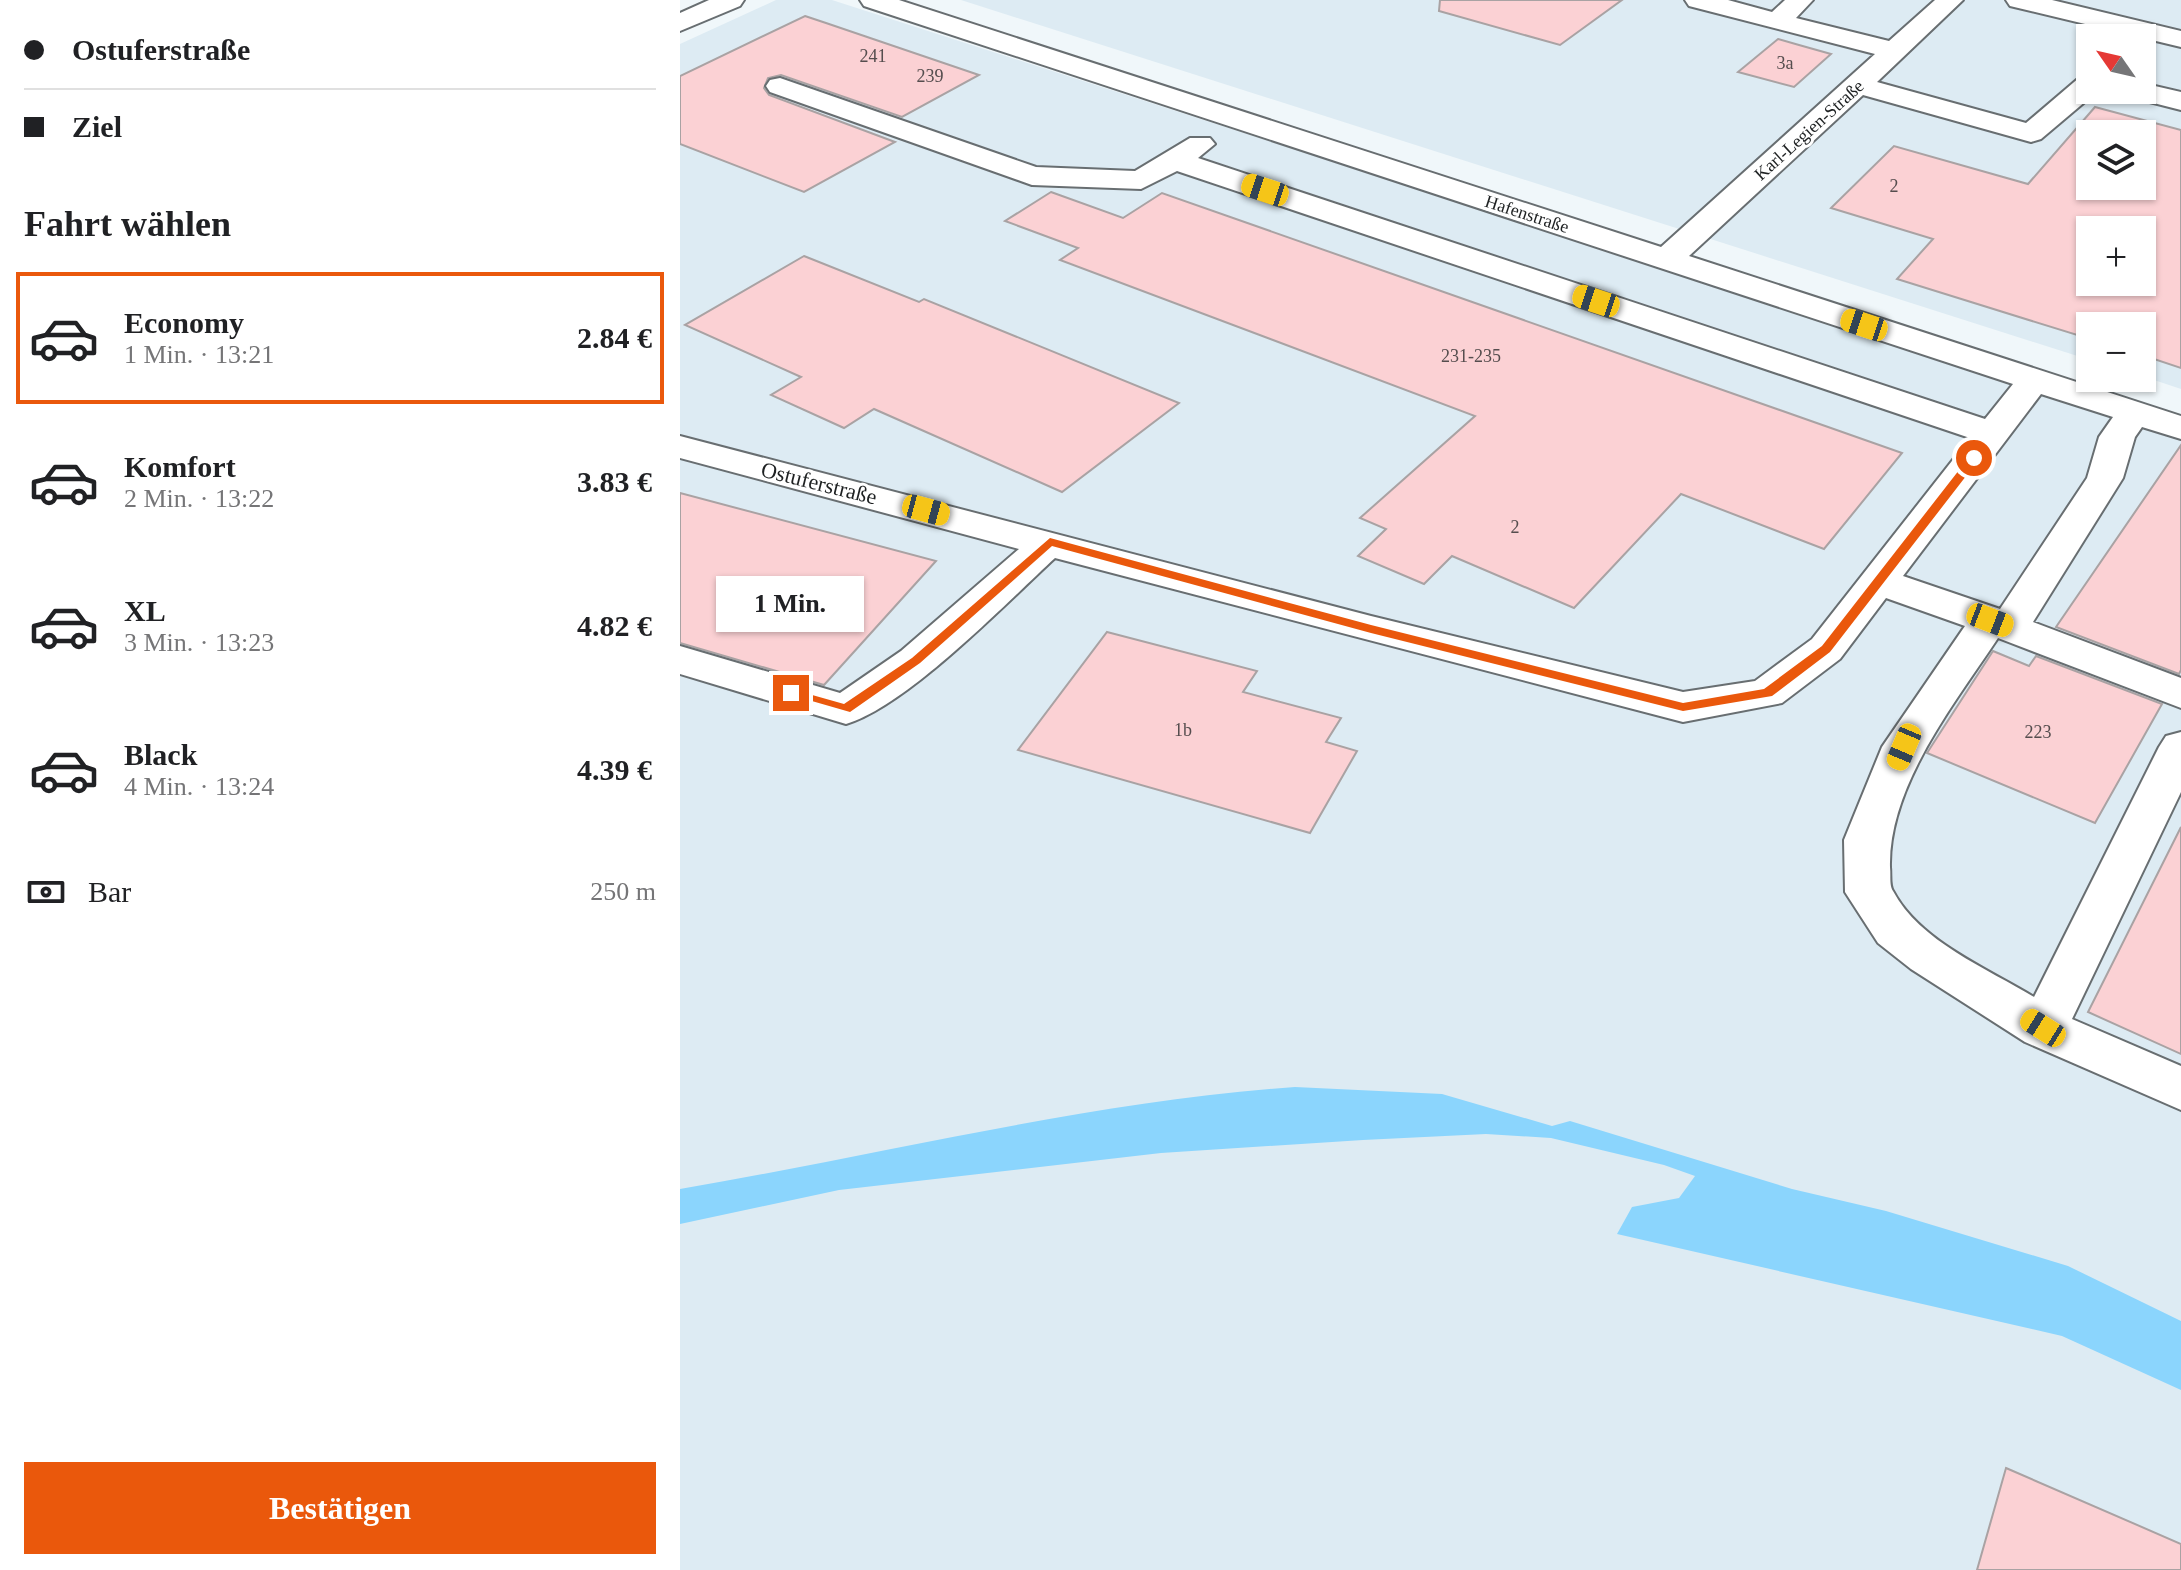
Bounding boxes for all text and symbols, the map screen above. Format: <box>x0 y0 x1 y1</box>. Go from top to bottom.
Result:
north arrow <box>2076 24 2156 104</box>
map controls <box>2076 24 2156 392</box>
text: Ostuferstraße <box>72 33 250 66</box>
house number: 241 <box>860 46 887 66</box>
house number: 3a <box>1777 53 1794 73</box>
house number: 239 <box>917 66 944 86</box>
street label: Karl-Legien-Straße <box>1750 76 1868 184</box>
text: Ziel <box>72 110 122 143</box>
button: layers <box>2076 120 2156 200</box>
car <box>1238 171 1292 209</box>
house number: 2 <box>1890 176 1899 196</box>
street label: Hafenstraße <box>1483 191 1571 237</box>
text: Fahrt wählen <box>24 204 231 244</box>
button: + <box>2076 216 2156 296</box>
car <box>1569 282 1623 320</box>
icon: car <box>28 302 100 374</box>
text: Economy <box>124 306 244 339</box>
car <box>1837 306 1891 344</box>
button: − <box>2076 312 2156 392</box>
text: 2.84 € <box>577 321 652 354</box>
text: 1 Min. · 13:21 <box>124 340 274 369</box>
house number: 231-235 <box>1441 346 1501 366</box>
route start <box>1956 440 1992 476</box>
icon: car <box>28 446 100 518</box>
text: Komfort <box>124 450 236 483</box>
street label: Ostuferstraße <box>758 457 880 509</box>
text: 3.83 € <box>577 465 652 498</box>
text: 2 Min. · 13:22 <box>124 484 274 513</box>
car <box>900 492 952 528</box>
house number: 2 <box>1511 517 1520 537</box>
callout: 1 Min. <box>717 577 865 633</box>
text: 1 Min. <box>754 589 826 618</box>
icon: car <box>28 590 100 662</box>
text: XL <box>124 594 166 627</box>
car <box>1963 600 2017 640</box>
text: 4.82 € <box>577 609 652 642</box>
text: 3 Min. · 13:23 <box>124 628 274 657</box>
route end <box>773 675 809 711</box>
house number: 1b <box>1174 720 1192 740</box>
car <box>1884 720 1924 774</box>
house number: 223 <box>2025 722 2052 742</box>
icon: car <box>28 734 100 806</box>
text: Black <box>124 738 197 771</box>
text: 4.39 € <box>577 753 652 786</box>
text: 4 Min. · 13:24 <box>124 772 274 801</box>
icon: cash <box>24 870 68 914</box>
text: Bar <box>88 875 131 908</box>
text: 250 m <box>590 877 656 906</box>
car <box>2016 1005 2070 1051</box>
button: Bestätigen <box>24 1462 656 1554</box>

